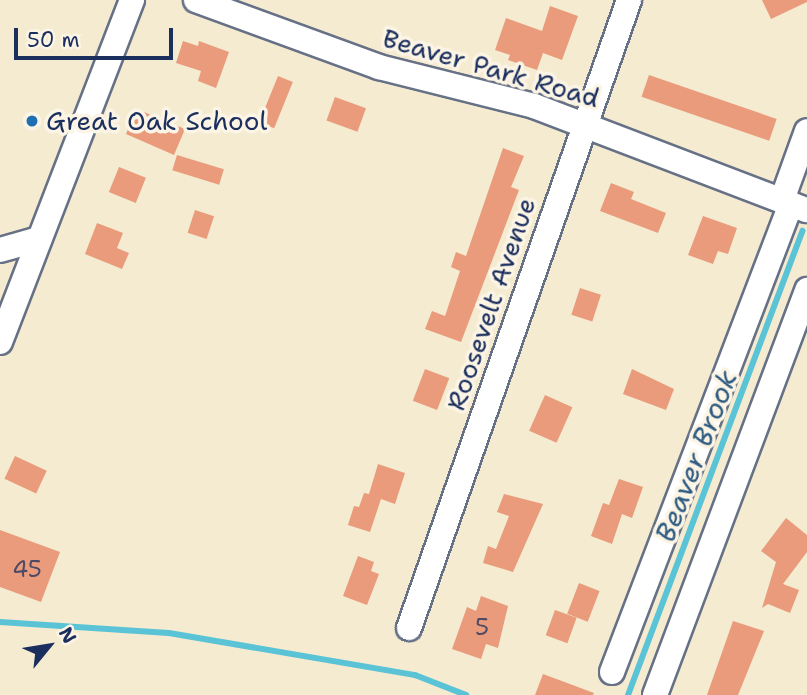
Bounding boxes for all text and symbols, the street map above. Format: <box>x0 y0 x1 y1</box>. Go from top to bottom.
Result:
scale bar <box>18 14 177 58</box>
street label: Beaver Park Road <box>379 22 603 114</box>
text: 50 m <box>27 26 80 54</box>
place label: Great Oak School <box>46 105 267 137</box>
marker: Great Oak School <box>24 113 40 129</box>
street label: Roosevelt Avenue <box>440 194 542 414</box>
water label: Beaver Brook <box>648 365 744 547</box>
house number: 45 <box>12 555 42 583</box>
north arrow <box>14 611 84 681</box>
house number: 5 <box>475 613 489 641</box>
text: N <box>53 622 82 648</box>

